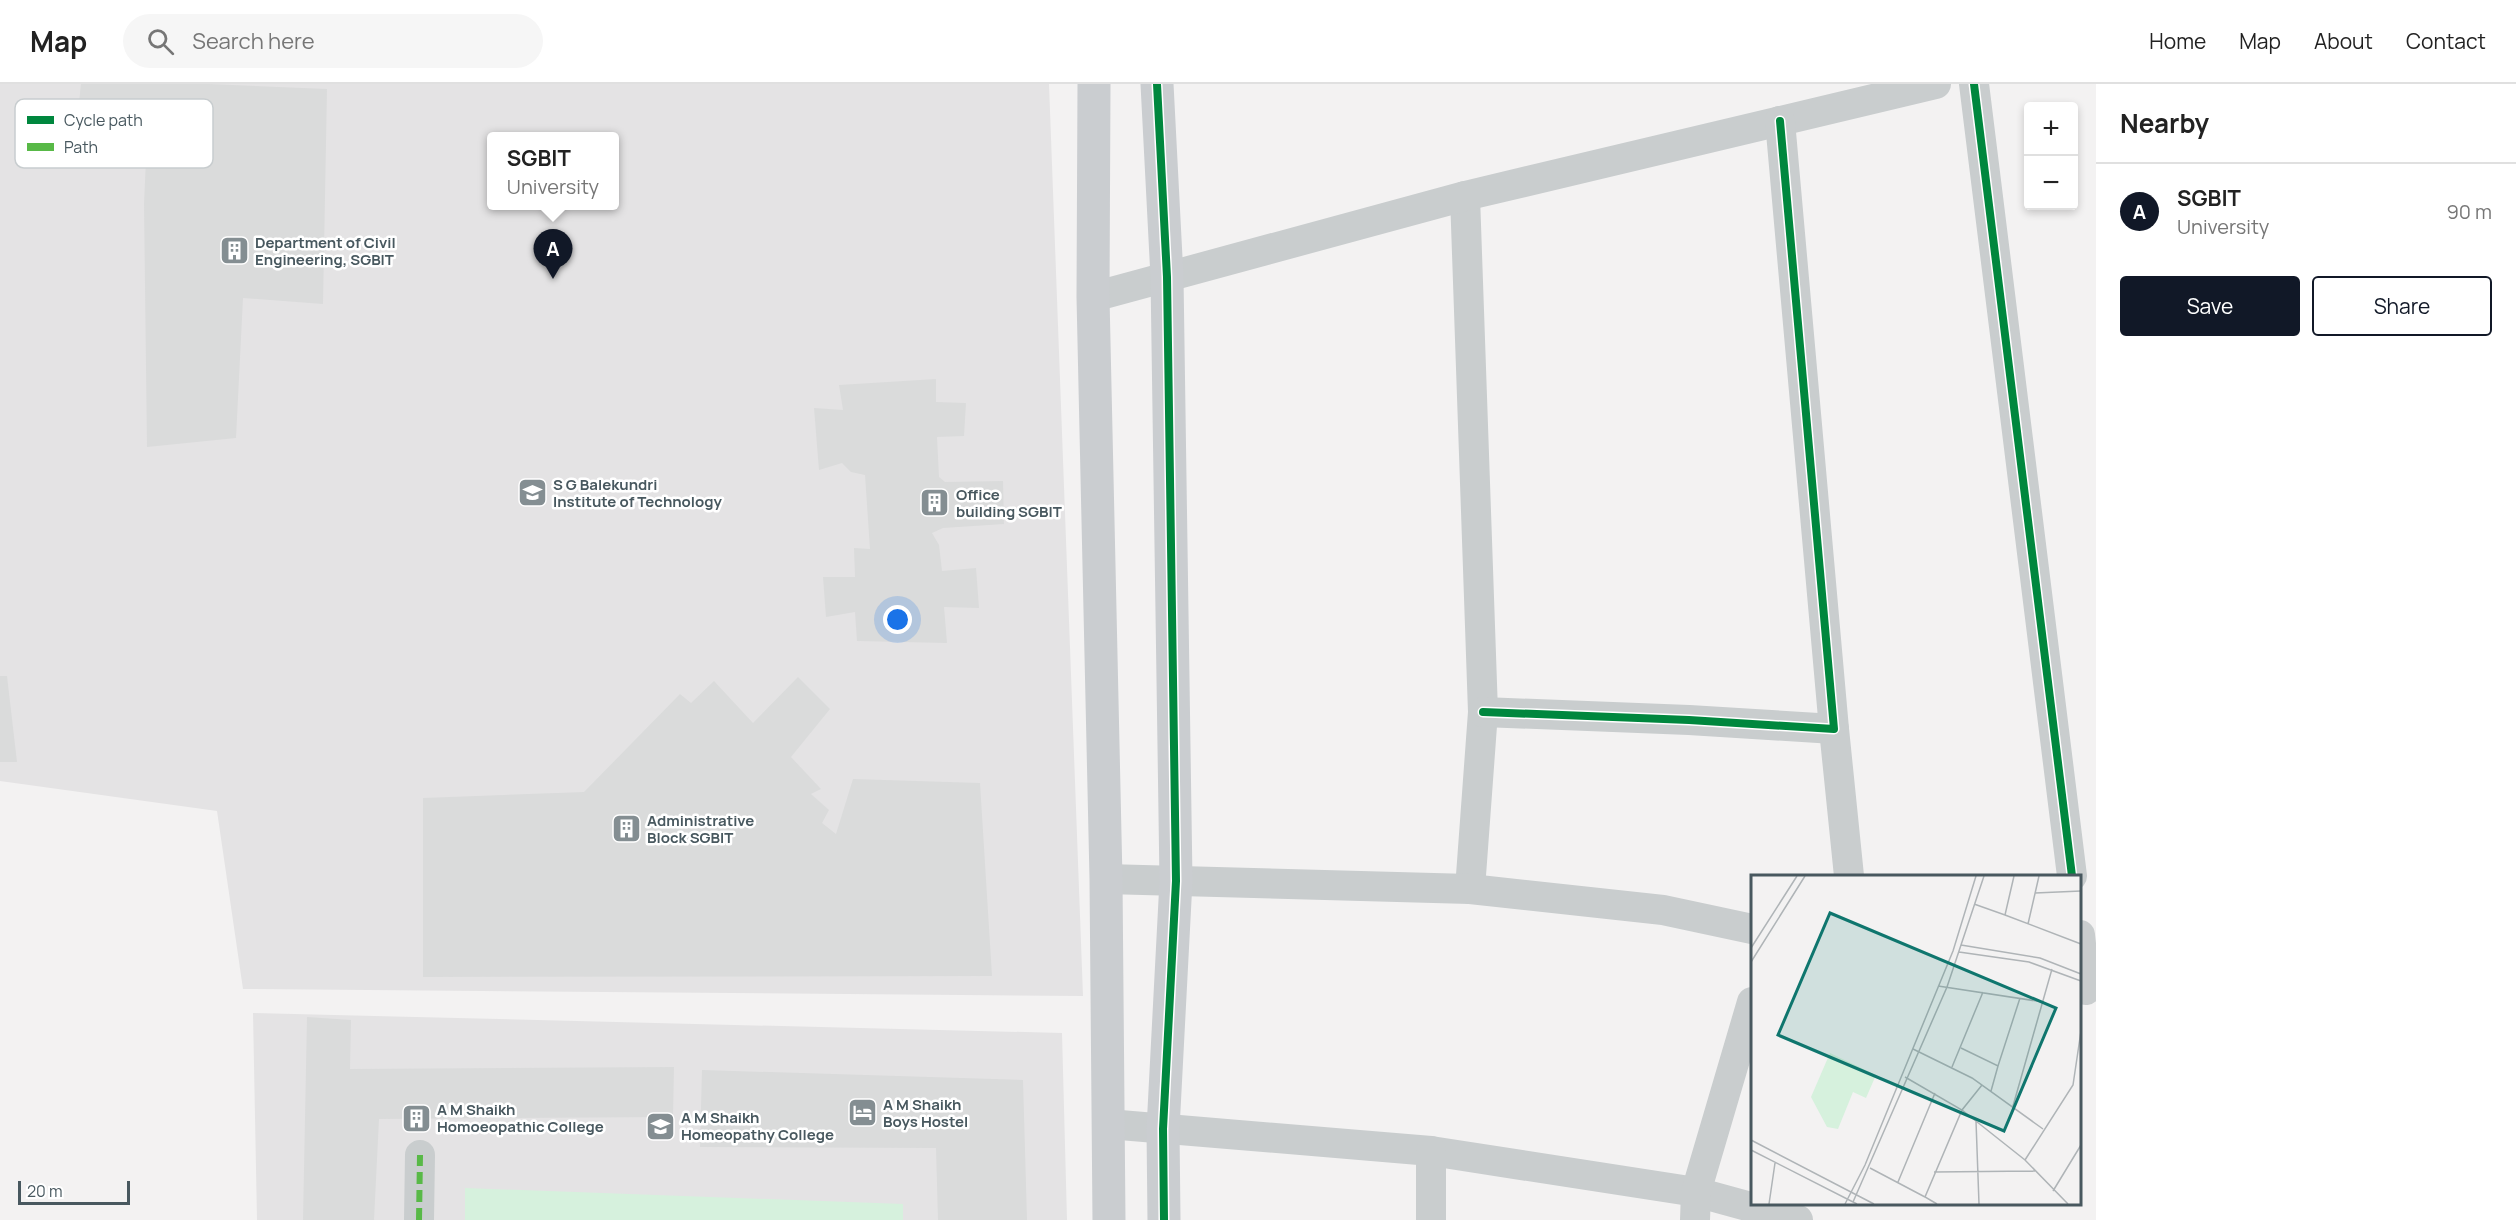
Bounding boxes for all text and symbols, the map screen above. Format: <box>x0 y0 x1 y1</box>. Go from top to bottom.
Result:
search box <box>123 14 543 68</box>
text: Map <box>30 22 87 60</box>
icon: search <box>144 25 177 58</box>
text: Search here <box>192 26 315 56</box>
text: Home <box>2149 27 2206 55</box>
text: Map <box>2239 27 2281 55</box>
text: About <box>2314 27 2373 55</box>
text: Contact <box>2406 27 2486 55</box>
legend <box>15 99 213 168</box>
map controls <box>2024 102 2078 210</box>
button: + <box>2024 102 2078 156</box>
text: Nearby <box>2120 105 2209 141</box>
text: Cycle path <box>64 109 143 131</box>
popup <box>487 132 619 210</box>
text: Path <box>64 136 98 158</box>
text: SGBIT <box>507 143 571 173</box>
button: − <box>2024 156 2078 210</box>
text: University <box>507 173 599 200</box>
text: SGBIT <box>2177 183 2241 213</box>
text: A <box>2133 198 2146 225</box>
text: 90 m <box>2446 198 2492 225</box>
text: University <box>2177 213 2269 240</box>
pin: A <box>534 230 572 279</box>
place label: Department of Civil Engineering, SGBIT <box>255 232 396 270</box>
building icon: Department of Civil Engineering, SGBIT <box>218 235 250 267</box>
button: Save <box>2120 276 2300 336</box>
button: Share <box>2312 276 2492 336</box>
place label: S G Balekundri Institute of Technology <box>553 474 723 512</box>
school or university icon: S G Balekundri Institute of Technology <box>516 477 548 509</box>
place label: Office building SGBIT <box>956 484 1062 522</box>
building icon: Office building SGBIT <box>919 487 951 519</box>
your location <box>883 605 912 634</box>
place label: Administrative Block SGBIT <box>647 810 754 848</box>
building icon: Administrative Block SGBIT <box>610 813 642 845</box>
inset map <box>1751 875 2081 1205</box>
place label: A M Shaikh Boys Hostel <box>883 1094 968 1132</box>
hotel icon: A M Shaikh Boys Hostel <box>846 1097 878 1129</box>
place label: A M Shaikh Homoeopathic College <box>437 1099 604 1137</box>
building icon: A M Shaikh Homoeopathic College <box>400 1102 432 1134</box>
place label: A M Shaikh Homeopathy College <box>681 1107 834 1145</box>
school or university icon: A M Shaikh Homeopathy College <box>644 1110 676 1142</box>
scale bar <box>18 1178 130 1206</box>
text: 20 m <box>27 1180 63 1202</box>

